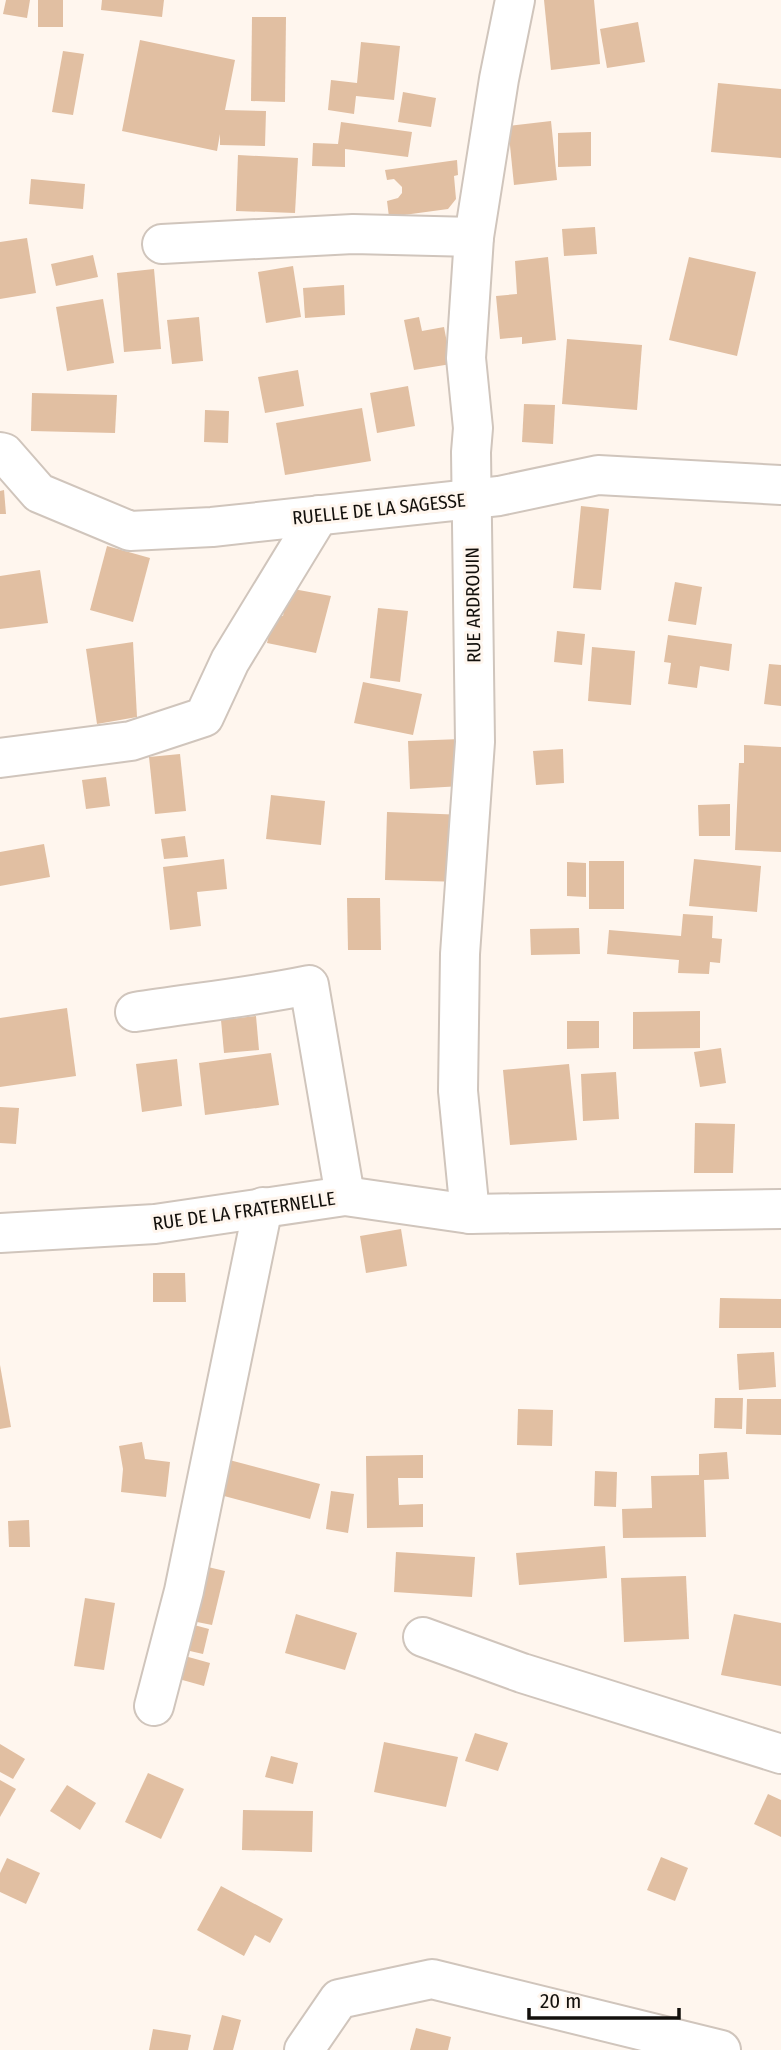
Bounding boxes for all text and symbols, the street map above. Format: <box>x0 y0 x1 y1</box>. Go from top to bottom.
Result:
street label: RUELLE DE LA SAGESSE <box>291 488 467 530</box>
street label: RUE ARDROUIN <box>460 547 486 663</box>
street label: RUE DE LA FRATERNELLE <box>151 1187 337 1235</box>
scale bar <box>529 1976 680 2020</box>
text: 20 m <box>540 1988 581 2014</box>

